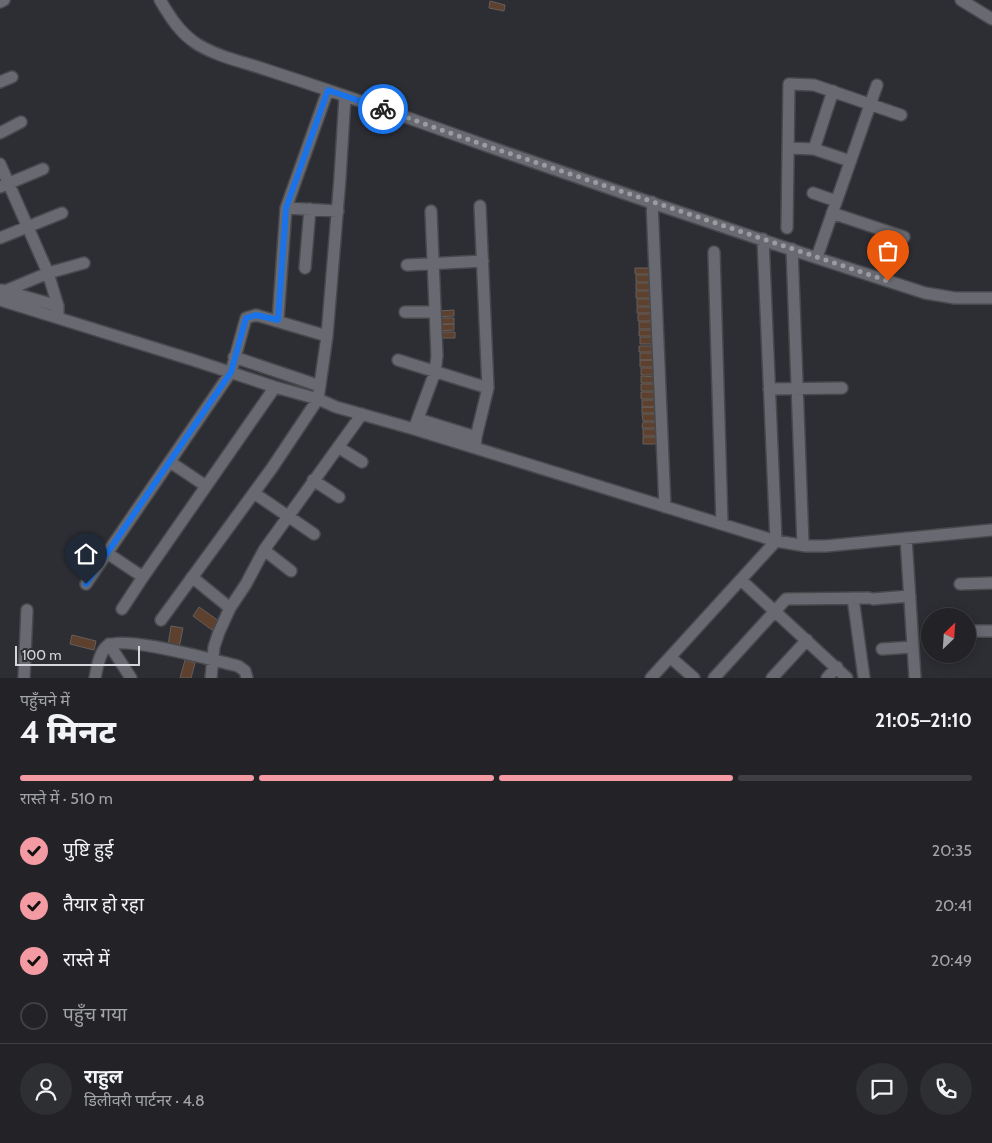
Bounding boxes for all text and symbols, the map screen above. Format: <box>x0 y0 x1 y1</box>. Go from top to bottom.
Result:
courier <box>358 84 408 134</box>
icon: bike <box>369 95 397 123</box>
pin <box>867 230 909 281</box>
icon: bag <box>874 237 902 265</box>
pin <box>65 533 107 584</box>
icon: home <box>72 540 100 568</box>
north arrow <box>921 608 976 662</box>
map controls <box>921 608 976 663</box>
scale bar <box>15 643 140 666</box>
text: 100 m <box>22 646 62 664</box>
text: पहुँचने में <box>20 691 70 710</box>
text: 21:05–21:10 <box>875 709 972 732</box>
text: 4 मिनट <box>20 712 116 751</box>
text: रास्ते में · 510 m <box>20 789 113 808</box>
icon: check <box>20 837 48 865</box>
text: पुष्टि हुई <box>63 838 114 861</box>
text: 20:35 <box>932 841 972 860</box>
icon: check <box>20 892 48 920</box>
text: तैयार हो रहा <box>63 893 144 916</box>
text: 20:41 <box>935 896 972 915</box>
icon: check <box>20 947 48 975</box>
text: रास्ते में <box>63 948 110 971</box>
text: 20:49 <box>931 951 972 970</box>
text: पहुँच गया <box>63 1003 127 1026</box>
button: person <box>20 1063 72 1115</box>
button: chat <box>856 1063 908 1115</box>
button: phone <box>920 1063 972 1115</box>
text: राहुल <box>84 1065 123 1088</box>
text: डिलीवरी पार्टनर · 4.8 <box>84 1091 205 1110</box>

